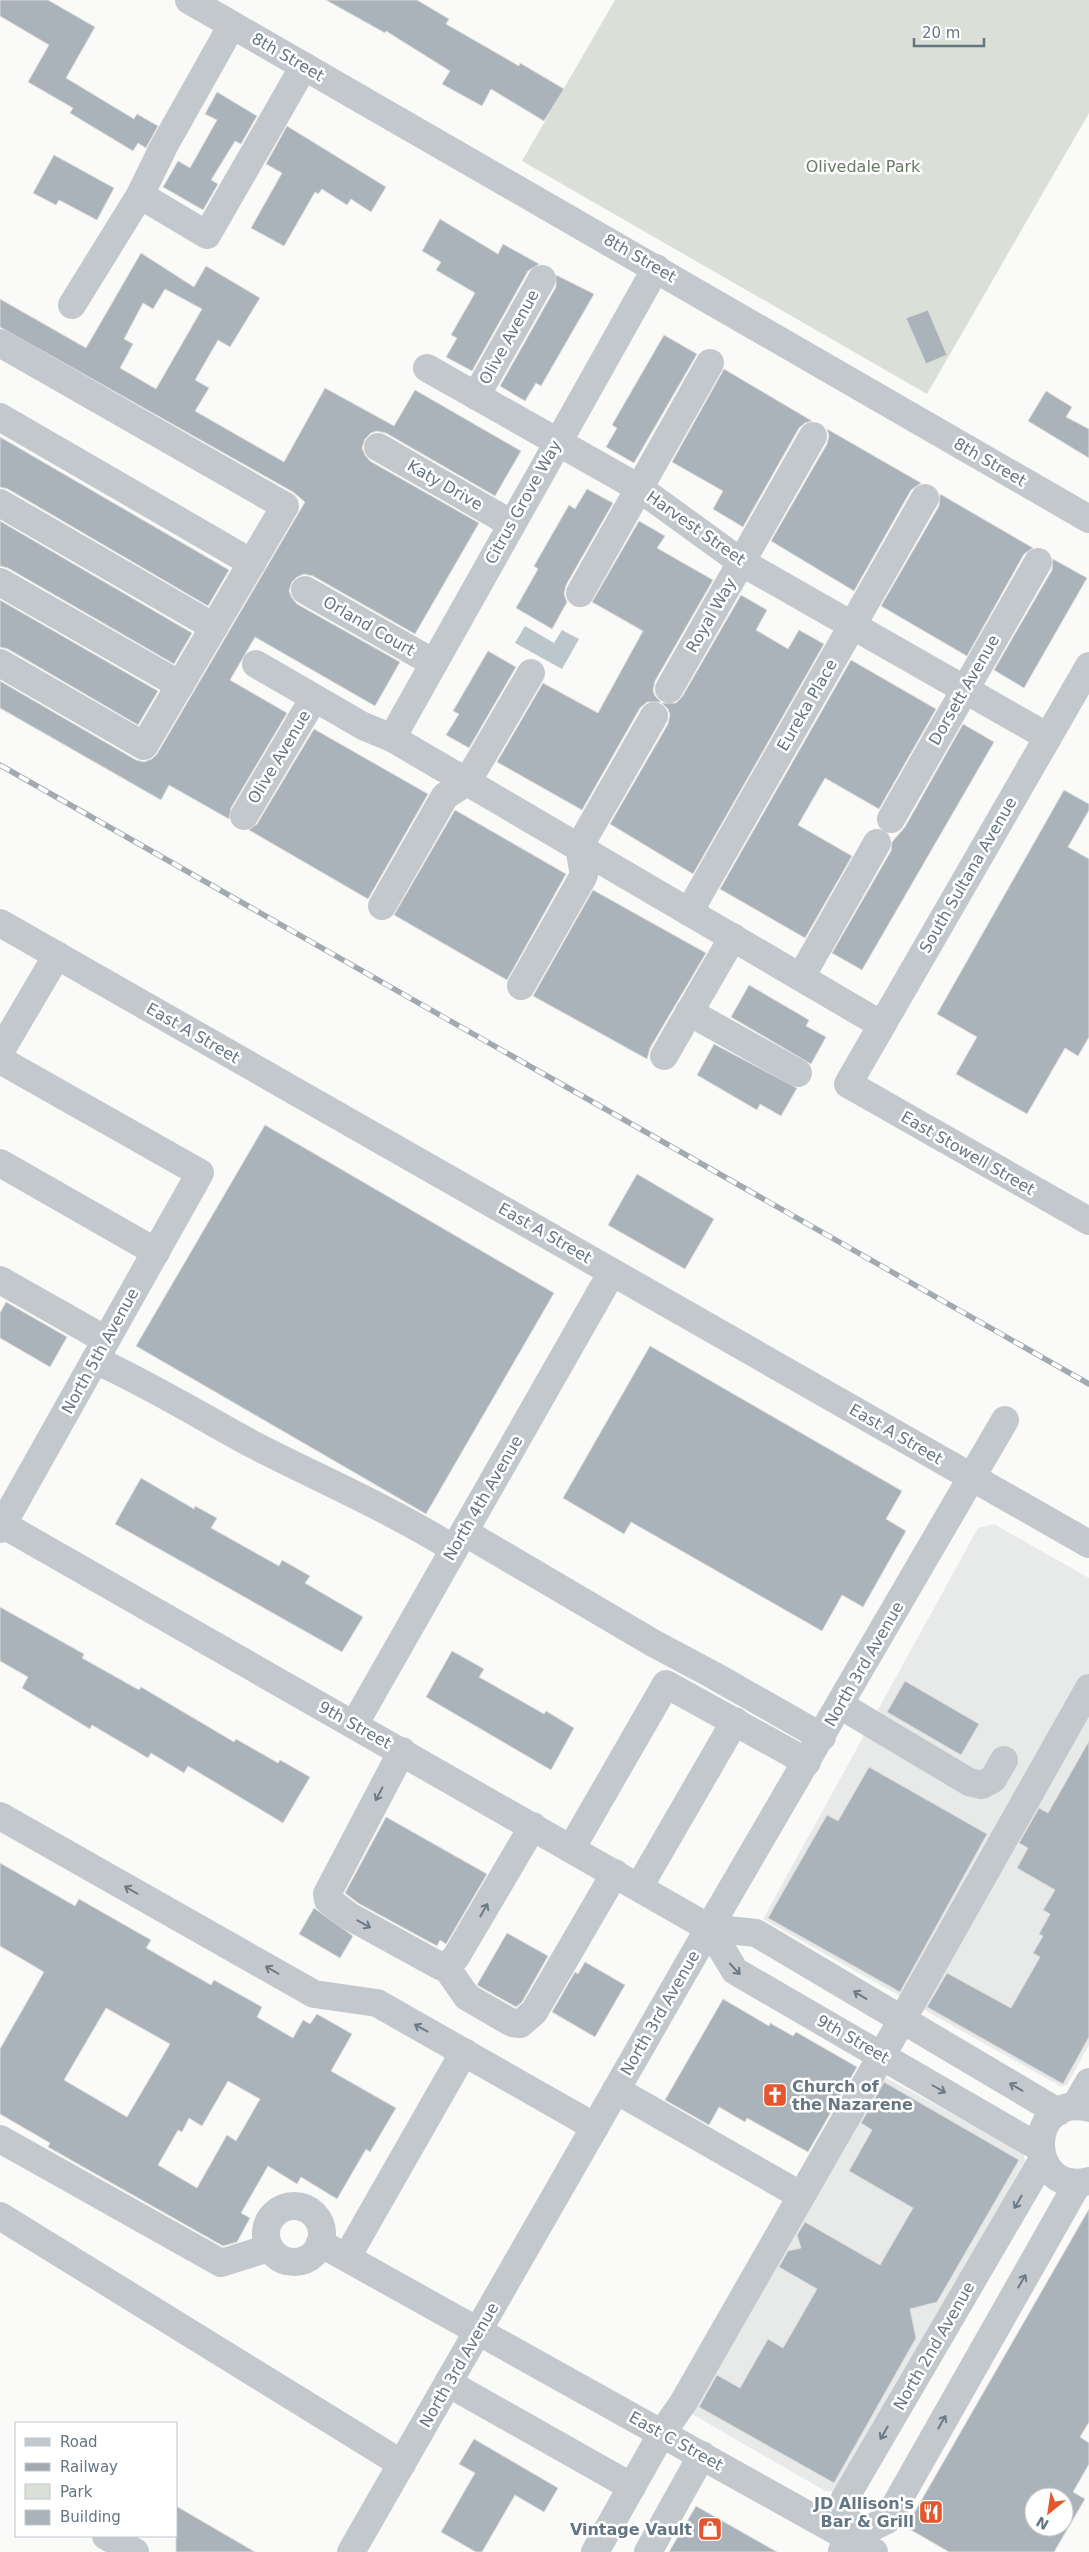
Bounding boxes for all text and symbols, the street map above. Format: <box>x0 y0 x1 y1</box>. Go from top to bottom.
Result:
scale bar <box>914 15 984 47</box>
text: 20 m <box>922 24 960 42</box>
street label: 8th Street <box>248 29 328 85</box>
park label: Olivedale Park <box>806 157 921 176</box>
street label: 8th Street <box>600 230 680 286</box>
street label: Olive Avenue <box>475 286 543 388</box>
street label: 8th Street <box>950 434 1030 490</box>
street label: Citrus Grove Way <box>481 437 565 567</box>
street label: Katy Drive <box>404 456 486 514</box>
street label: Harvest Street <box>643 487 749 569</box>
street label: Royal Way <box>682 574 740 656</box>
street label: Orland Court <box>320 592 418 660</box>
street label: Dorsett Avenue <box>925 632 1003 748</box>
street label: Eureka Place <box>773 656 841 754</box>
street label: Olive Avenue <box>244 707 314 807</box>
street label: South Sultana Avenue <box>916 794 1020 956</box>
street label: East A Street <box>143 999 243 1067</box>
street label: East Stowell Street <box>898 1107 1038 1199</box>
street label: East A Street <box>495 1199 595 1267</box>
street label: North 5th Avenue <box>58 1285 142 1417</box>
street label: East A Street <box>846 1400 946 1468</box>
street label: North 4th Avenue <box>440 1432 526 1564</box>
street label: North 3rd Avenue <box>821 1598 907 1730</box>
street label: 9th Street <box>315 1697 395 1753</box>
one-way arrow <box>374 1787 384 1801</box>
one-way arrow <box>123 1885 138 1895</box>
one-way arrow <box>480 1903 490 1917</box>
one-way arrow <box>356 1919 371 1929</box>
street label: North 3rd Avenue <box>617 1947 703 2079</box>
one-way arrow <box>730 1962 741 1975</box>
one-way arrow <box>265 1965 280 1975</box>
one-way arrow <box>854 1990 868 2000</box>
street label: 9th Street <box>813 2011 893 2067</box>
one-way arrow <box>414 2023 429 2033</box>
place label: Church of the Nazarene <box>792 2077 913 2114</box>
church icon: Church of the Nazarene <box>762 2082 788 2108</box>
one-way arrow <box>1009 2082 1024 2092</box>
one-way arrow <box>931 2084 945 2094</box>
one-way arrow <box>1013 2194 1023 2208</box>
one-way arrow <box>1018 2274 1028 2288</box>
street label: North 2nd Avenue <box>890 2279 978 2413</box>
street label: North 3rd Avenue <box>416 2299 502 2431</box>
street label: East C Street <box>626 2407 726 2475</box>
one-way arrow <box>938 2415 947 2430</box>
legend <box>15 2422 178 2537</box>
one-way arrow <box>878 2425 888 2439</box>
text: Road <box>60 2433 98 2451</box>
text: Railway <box>60 2458 118 2476</box>
text: Park <box>60 2483 93 2501</box>
north arrow <box>1024 2487 1074 2537</box>
place label: JD Allison's Bar & Grill <box>813 2494 914 2531</box>
restaurant icon: JD Allison's Bar & Grill <box>918 2499 944 2525</box>
text: Building <box>60 2508 121 2526</box>
text: N <box>1033 2513 1052 2533</box>
shop icon: Vintage Vault <box>697 2516 723 2542</box>
place label: Vintage Vault <box>570 2520 692 2539</box>

